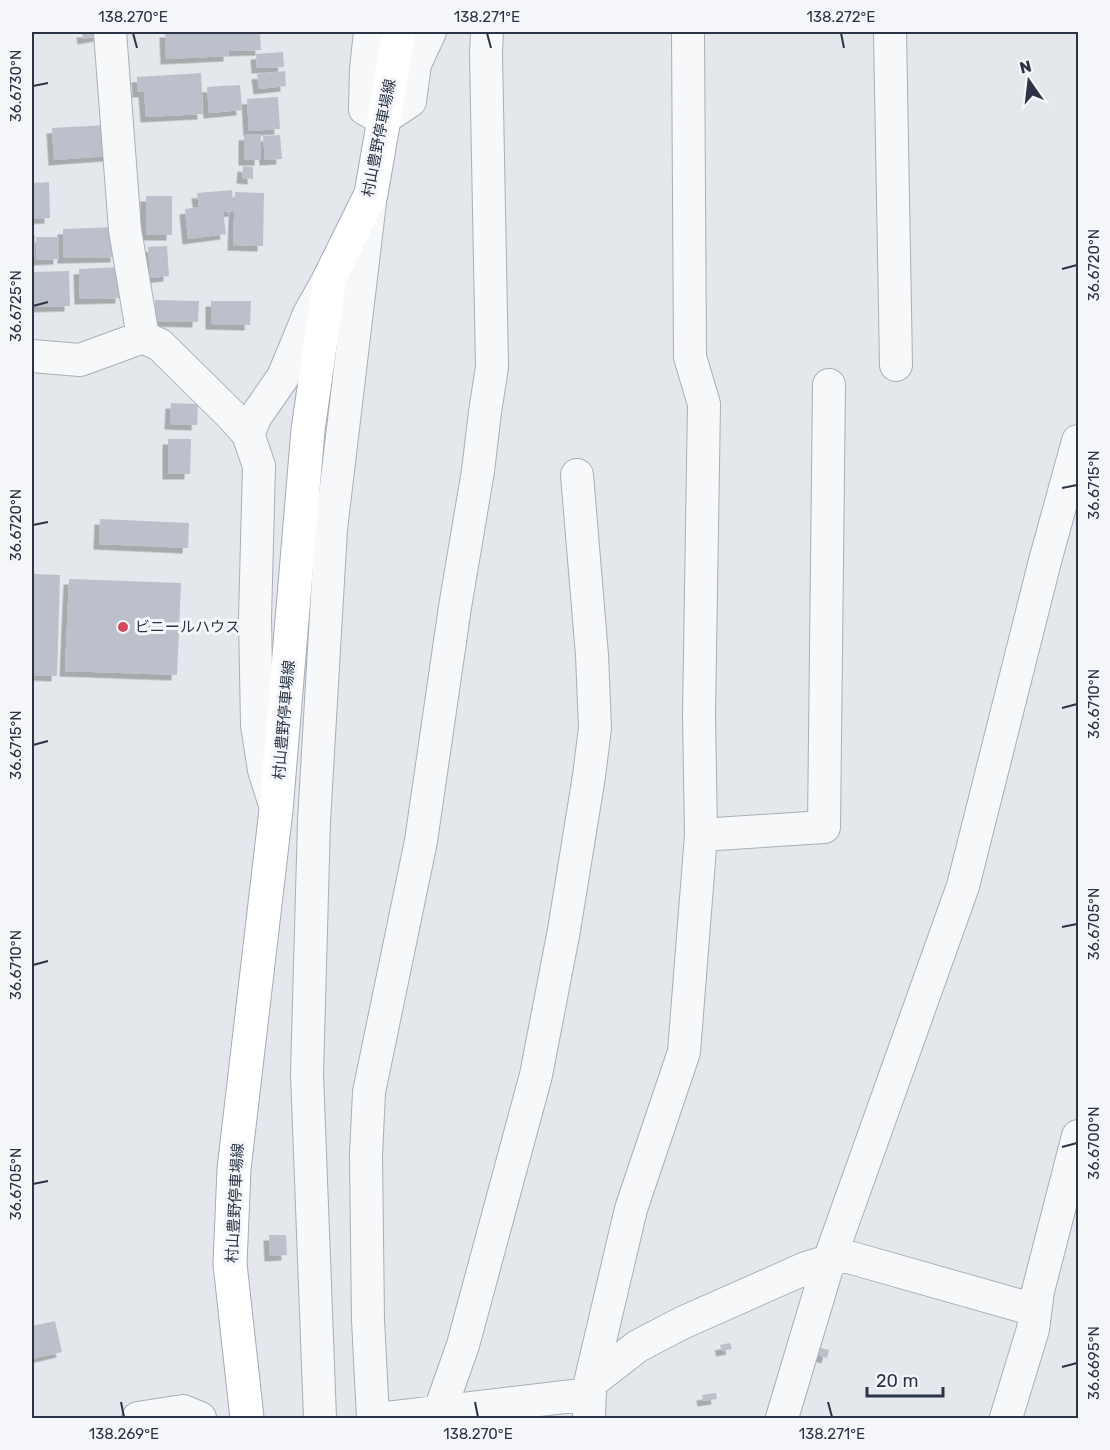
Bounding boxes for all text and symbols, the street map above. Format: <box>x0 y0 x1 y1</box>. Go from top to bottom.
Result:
text: 138.270°E <box>98 8 168 26</box>
text: 138.271°E <box>454 8 520 26</box>
text: 138.272°E <box>807 8 875 26</box>
text: 36.6730°N <box>7 50 25 122</box>
north arrow <box>999 51 1059 111</box>
text: N <box>1018 56 1033 78</box>
street label: 村山豊野停車場線 <box>359 77 399 199</box>
text: 36.6720°N <box>1085 229 1103 301</box>
text: 36.6725°N <box>7 270 25 342</box>
text: 36.6715°N <box>1085 450 1103 520</box>
text: 36.6720°N <box>7 489 25 561</box>
place label: ビニールハウス <box>135 618 240 636</box>
marker: ビニールハウス <box>116 620 130 634</box>
street label: 村山豊野停車場線 <box>270 659 298 781</box>
text: 36.6710°N <box>1085 669 1103 739</box>
text: 36.6715°N <box>7 710 25 780</box>
text: 36.6705°N <box>1085 888 1103 960</box>
text: 36.6710°N <box>7 930 25 1000</box>
text: 36.6700°N <box>1085 1106 1103 1180</box>
street label: 村山豊野停車場線 <box>223 1143 247 1263</box>
text: 36.6705°N <box>7 1148 25 1220</box>
text: 36.6695°N <box>1085 1326 1103 1400</box>
scale bar <box>867 1360 944 1398</box>
text: 20 m <box>876 1370 918 1392</box>
text: 138.269°E <box>89 1425 159 1443</box>
text: 138.270°E <box>443 1425 513 1443</box>
text: 138.271°E <box>799 1425 865 1443</box>

